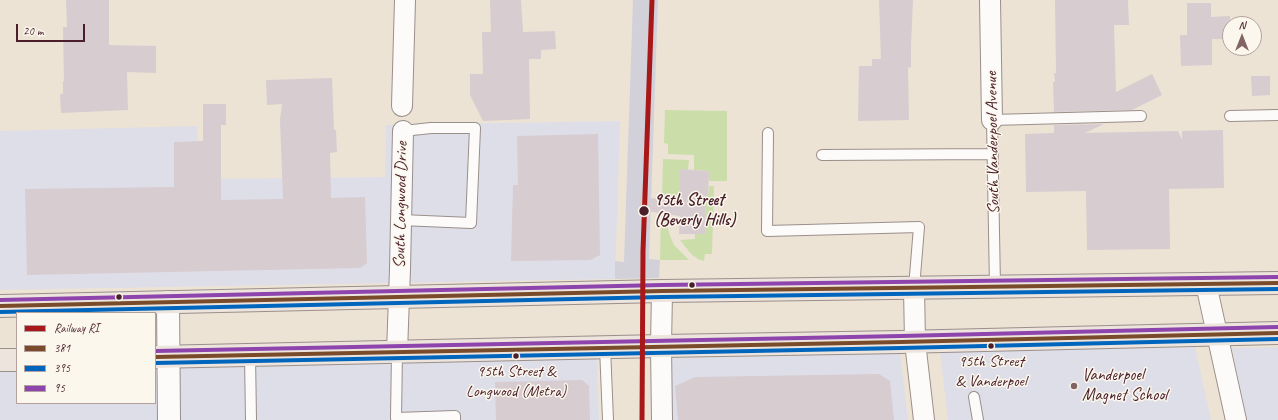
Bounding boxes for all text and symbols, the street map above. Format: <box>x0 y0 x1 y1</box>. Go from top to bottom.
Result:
scale bar <box>18 16 87 42</box>
north arrow <box>1222 16 1262 56</box>
text: N <box>1239 18 1245 32</box>
text: 20 m <box>23 23 43 39</box>
street label: South Vanderpoel Avenue <box>982 71 1004 215</box>
street label: South Longwood Drive <box>390 141 412 269</box>
place label: 95th Street (Beverly Hills) <box>654 191 735 231</box>
marker: 95th Street (Beverly Hills) <box>637 204 651 218</box>
unlabelled marker <box>687 280 697 290</box>
unlabelled marker <box>114 292 124 302</box>
legend <box>16 312 156 404</box>
text: Railway RI <box>54 320 99 336</box>
text: 381 <box>54 340 70 356</box>
marker: 95th Street & Vanderpoel <box>986 341 996 351</box>
marker: 95th Street & Longwood (Metra) <box>511 351 521 361</box>
place label: 95th Street & Vanderpoel <box>956 352 1026 390</box>
text: 395 <box>54 360 70 376</box>
place label: 95th Street & Longwood (Metra) <box>466 362 566 400</box>
place label: Vanderpoel Magnet School <box>1082 366 1167 406</box>
text: 95 <box>54 380 65 396</box>
marker: Vanderpoel Magnet School <box>1069 381 1079 391</box>

